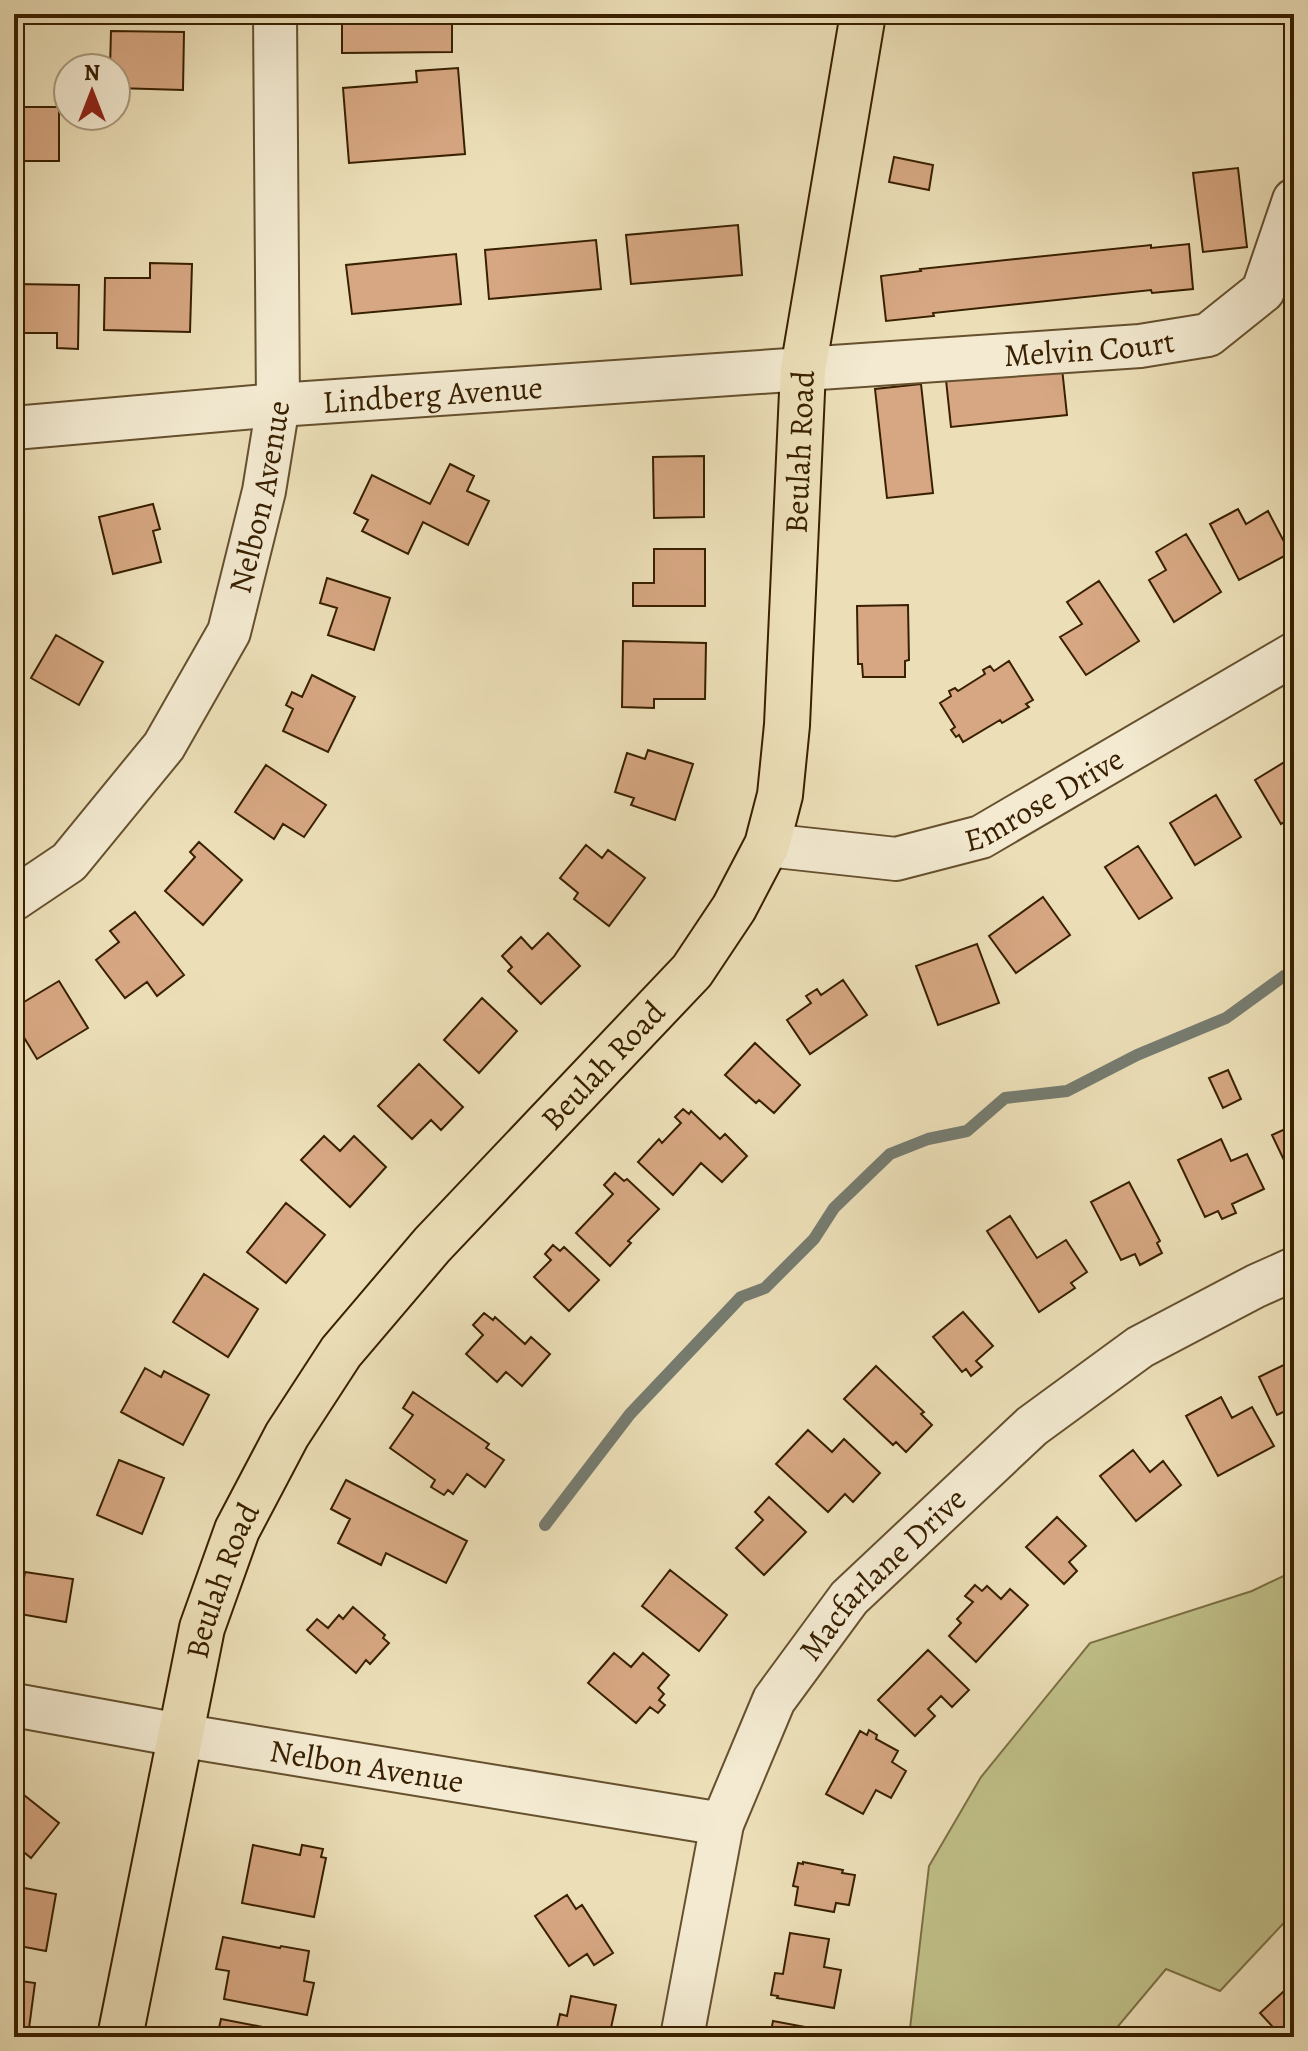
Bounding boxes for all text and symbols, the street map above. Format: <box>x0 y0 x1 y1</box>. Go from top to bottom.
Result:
north arrow <box>52 52 132 132</box>
text: N <box>84 58 100 88</box>
street label: Melvin Court <box>1002 319 1178 377</box>
street label: Lindberg Avenue <box>321 365 544 424</box>
street label: Beulah Road <box>774 369 825 534</box>
street label: Nelbon Avenue <box>217 397 300 598</box>
street label: Emrose Drive <box>960 737 1131 862</box>
street label: Beulah Road <box>531 990 675 1139</box>
street label: Macfarlane Drive <box>788 1477 976 1670</box>
street label: Beulah Road <box>174 1494 270 1662</box>
street label: Nelbon Avenue <box>267 1728 467 1803</box>

